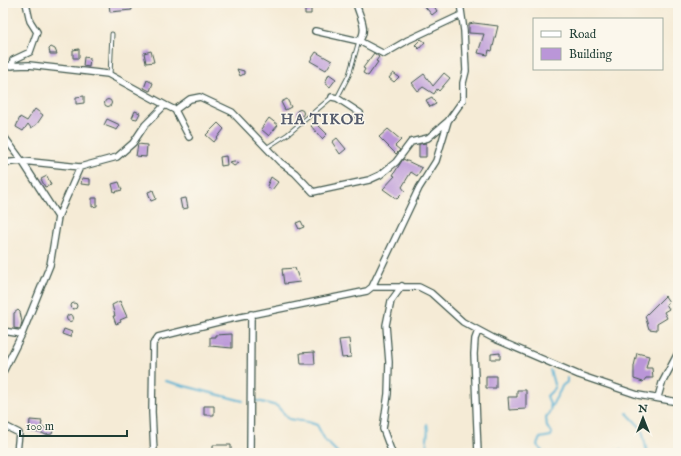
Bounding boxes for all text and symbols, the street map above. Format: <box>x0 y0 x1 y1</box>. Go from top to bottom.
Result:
legend <box>533 18 663 70</box>
text: Road <box>569 27 597 42</box>
text: Building <box>569 47 613 62</box>
district label: HA TIKOE <box>281 110 365 129</box>
north arrow <box>623 398 663 438</box>
text: N <box>637 402 648 416</box>
scale bar <box>20 412 127 438</box>
text: 100 m <box>26 419 54 434</box>

